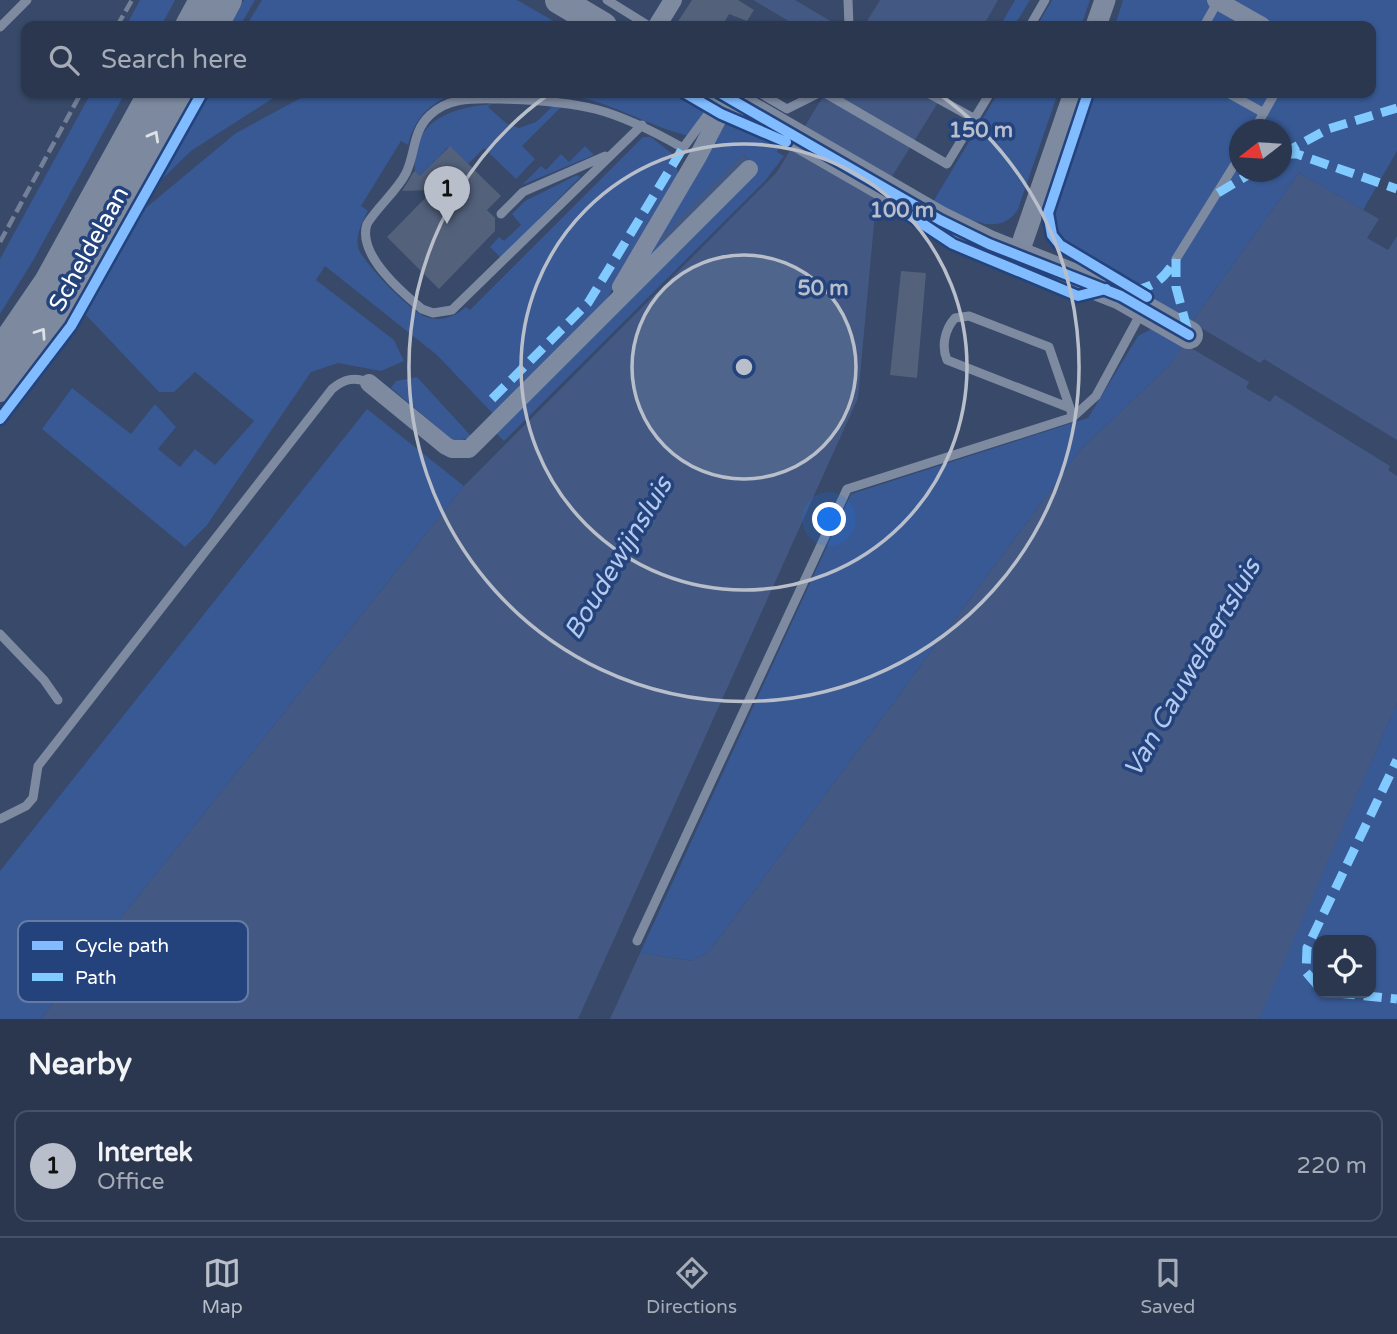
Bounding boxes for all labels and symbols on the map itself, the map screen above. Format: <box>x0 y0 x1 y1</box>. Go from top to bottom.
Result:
text: 150 m <box>949 118 1013 143</box>
north arrow <box>1229 119 1292 182</box>
one-way arrow <box>146 131 159 144</box>
pin: 1 <box>424 166 470 224</box>
street label: Scheldelaan <box>43 182 135 316</box>
text: 100 m <box>870 198 934 223</box>
text: 50 m <box>797 276 849 301</box>
one-way arrow <box>33 328 46 341</box>
centre of rings <box>732 355 756 379</box>
water label: Boudewijnsluis <box>557 470 679 645</box>
your location <box>812 502 846 536</box>
water label: Van Cauwelaertsluis <box>1117 552 1268 783</box>
legend <box>18 921 248 1002</box>
text: Cycle path <box>75 935 169 957</box>
text: Path <box>75 967 117 989</box>

